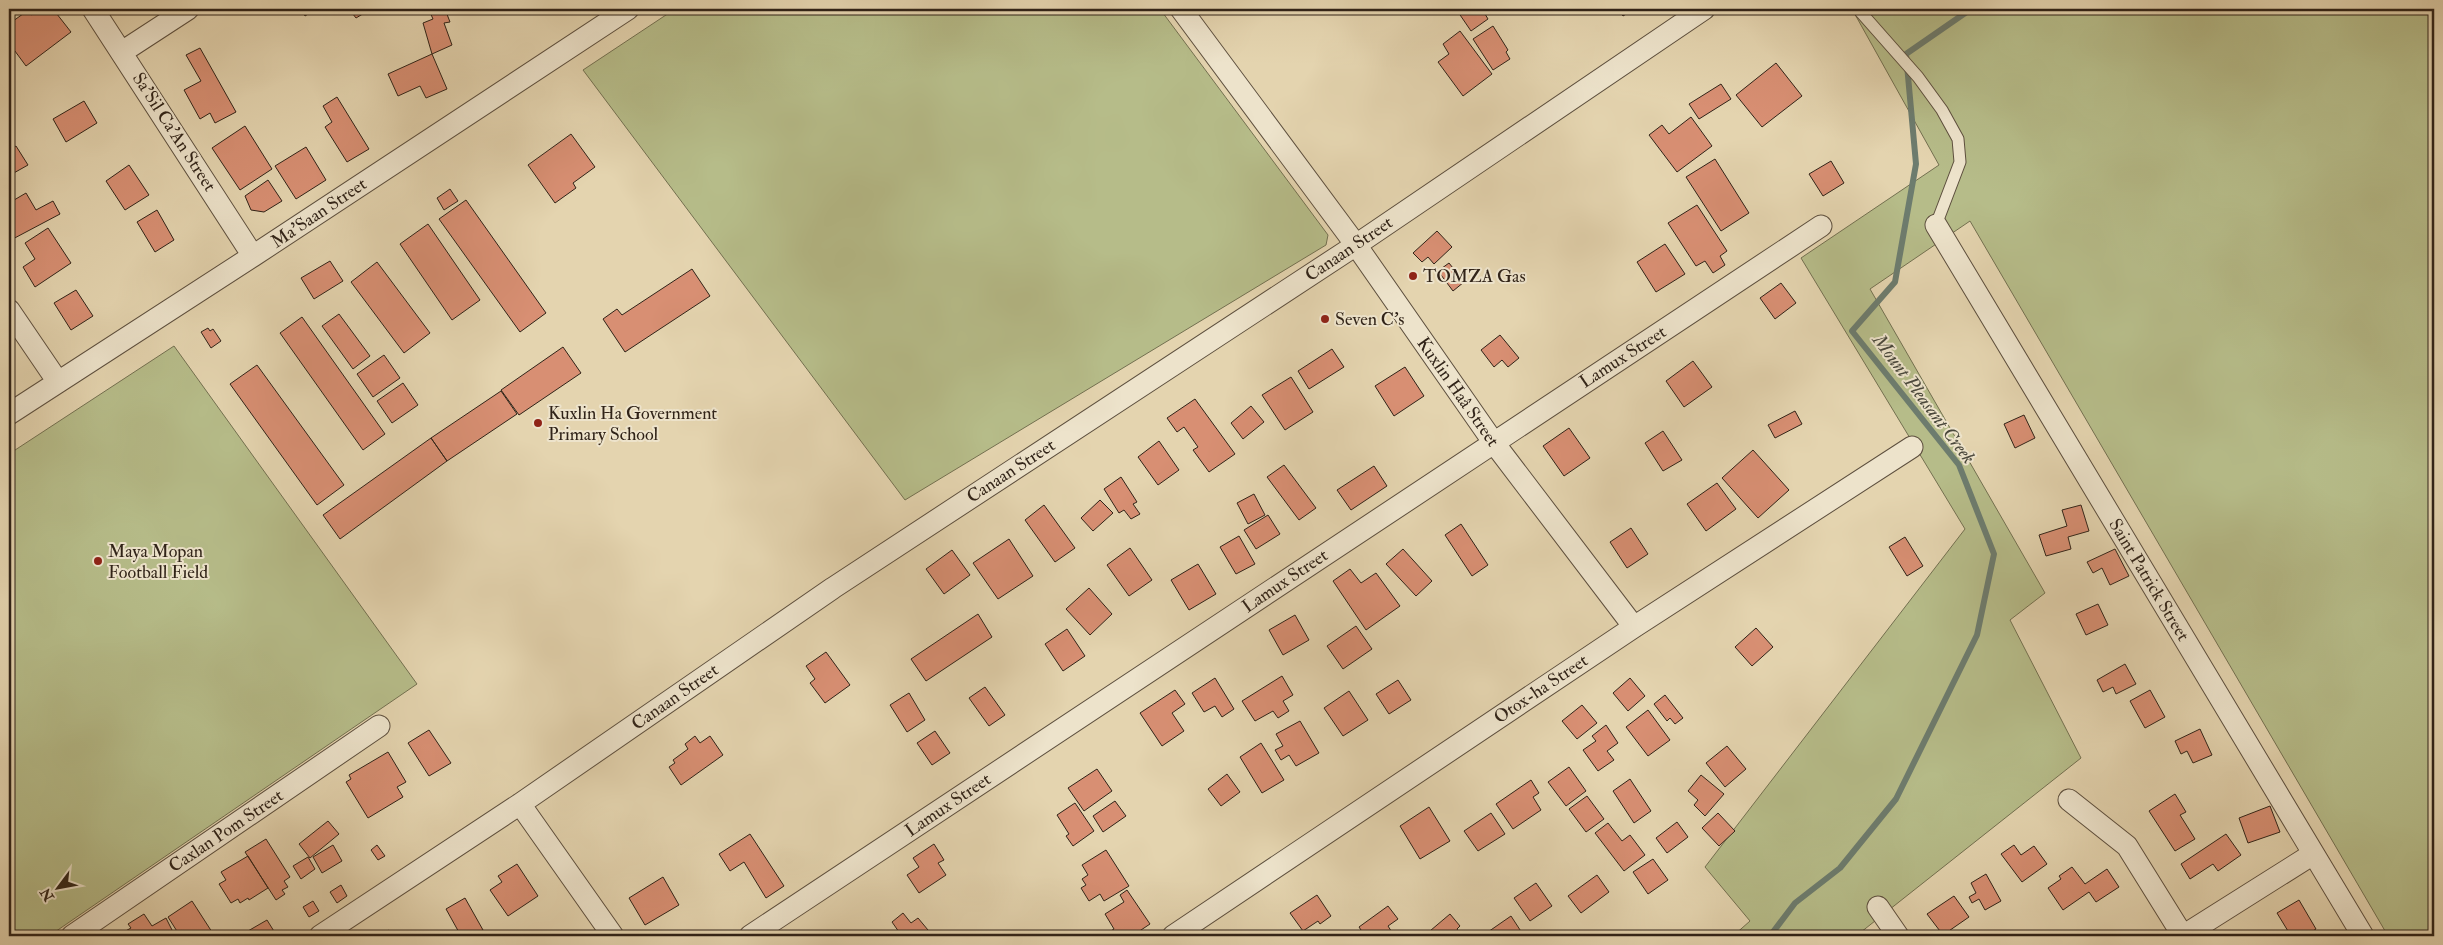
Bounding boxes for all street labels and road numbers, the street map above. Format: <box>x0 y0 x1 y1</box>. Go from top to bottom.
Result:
street label: Sa'Sil Ca'An Street <box>127 68 221 196</box>
street label: Ma'Saan Street <box>267 172 371 253</box>
street label: Canaan Street <box>1301 211 1397 287</box>
street label: Lamux Street <box>1575 320 1671 394</box>
street label: Kuxlin Haâ Street <box>1412 333 1504 451</box>
street label: Canaan Street <box>962 434 1060 508</box>
street label: Saint Patrick Street <box>2103 515 2195 646</box>
street label: Lamux Street <box>1238 544 1332 618</box>
street label: Otox-ha Street <box>1490 649 1593 729</box>
street label: Canaan Street <box>627 659 723 735</box>
street label: Lamux Street <box>901 768 995 842</box>
street label: Caxlan Pom Street <box>164 784 288 878</box>

